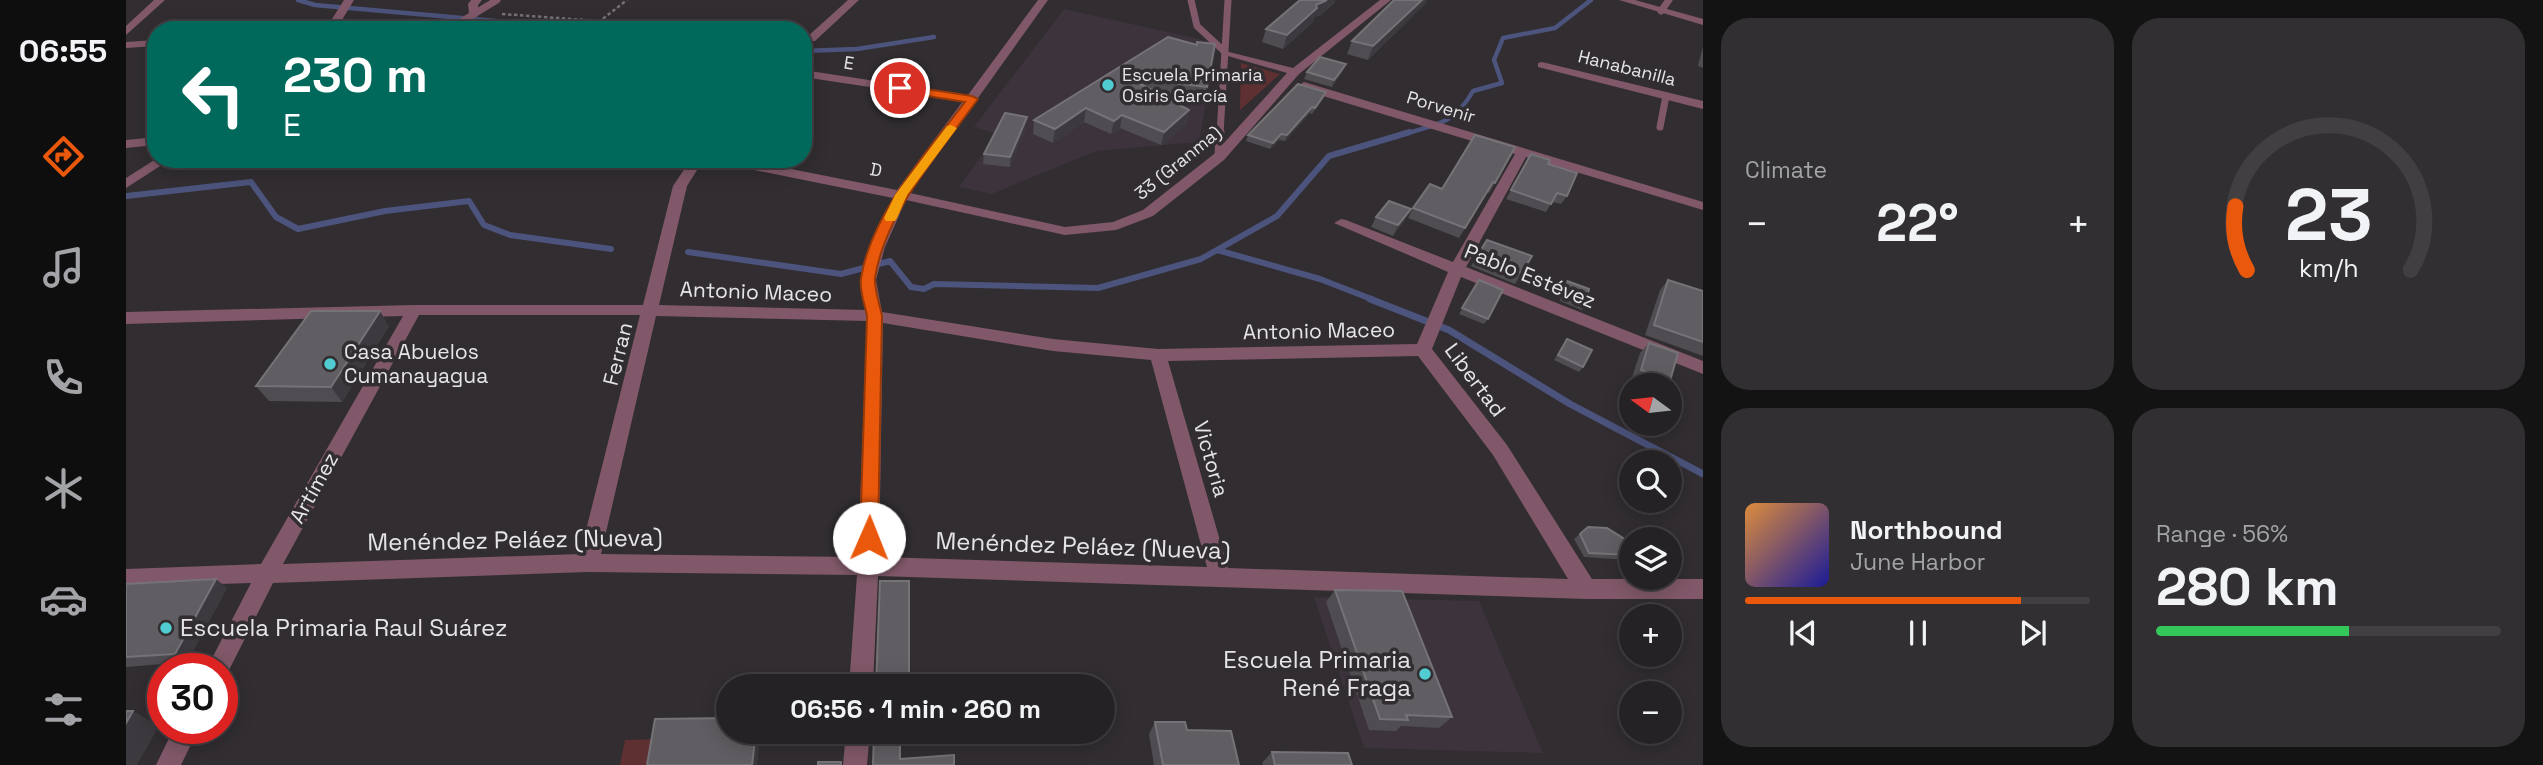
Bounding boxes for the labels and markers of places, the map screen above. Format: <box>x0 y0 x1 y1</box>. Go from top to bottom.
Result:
pin <box>870 58 930 118</box>
place label: Escuela Primaria Osiris García <box>1122 63 1263 107</box>
marker: Escuela Primaria Osiris García <box>1100 77 1116 93</box>
place label: Casa Abuelos Cumanayagua <box>344 338 488 389</box>
marker: Casa Abuelos Cumanayagua <box>322 356 338 372</box>
place label: Escuela Primaria Raul Suárez <box>180 612 507 643</box>
marker: Escuela Primaria Raul Suárez <box>158 620 174 636</box>
place label: Escuela Primaria René Fraga <box>1223 644 1411 703</box>
marker: Escuela Primaria René Fraga <box>1417 666 1433 682</box>

